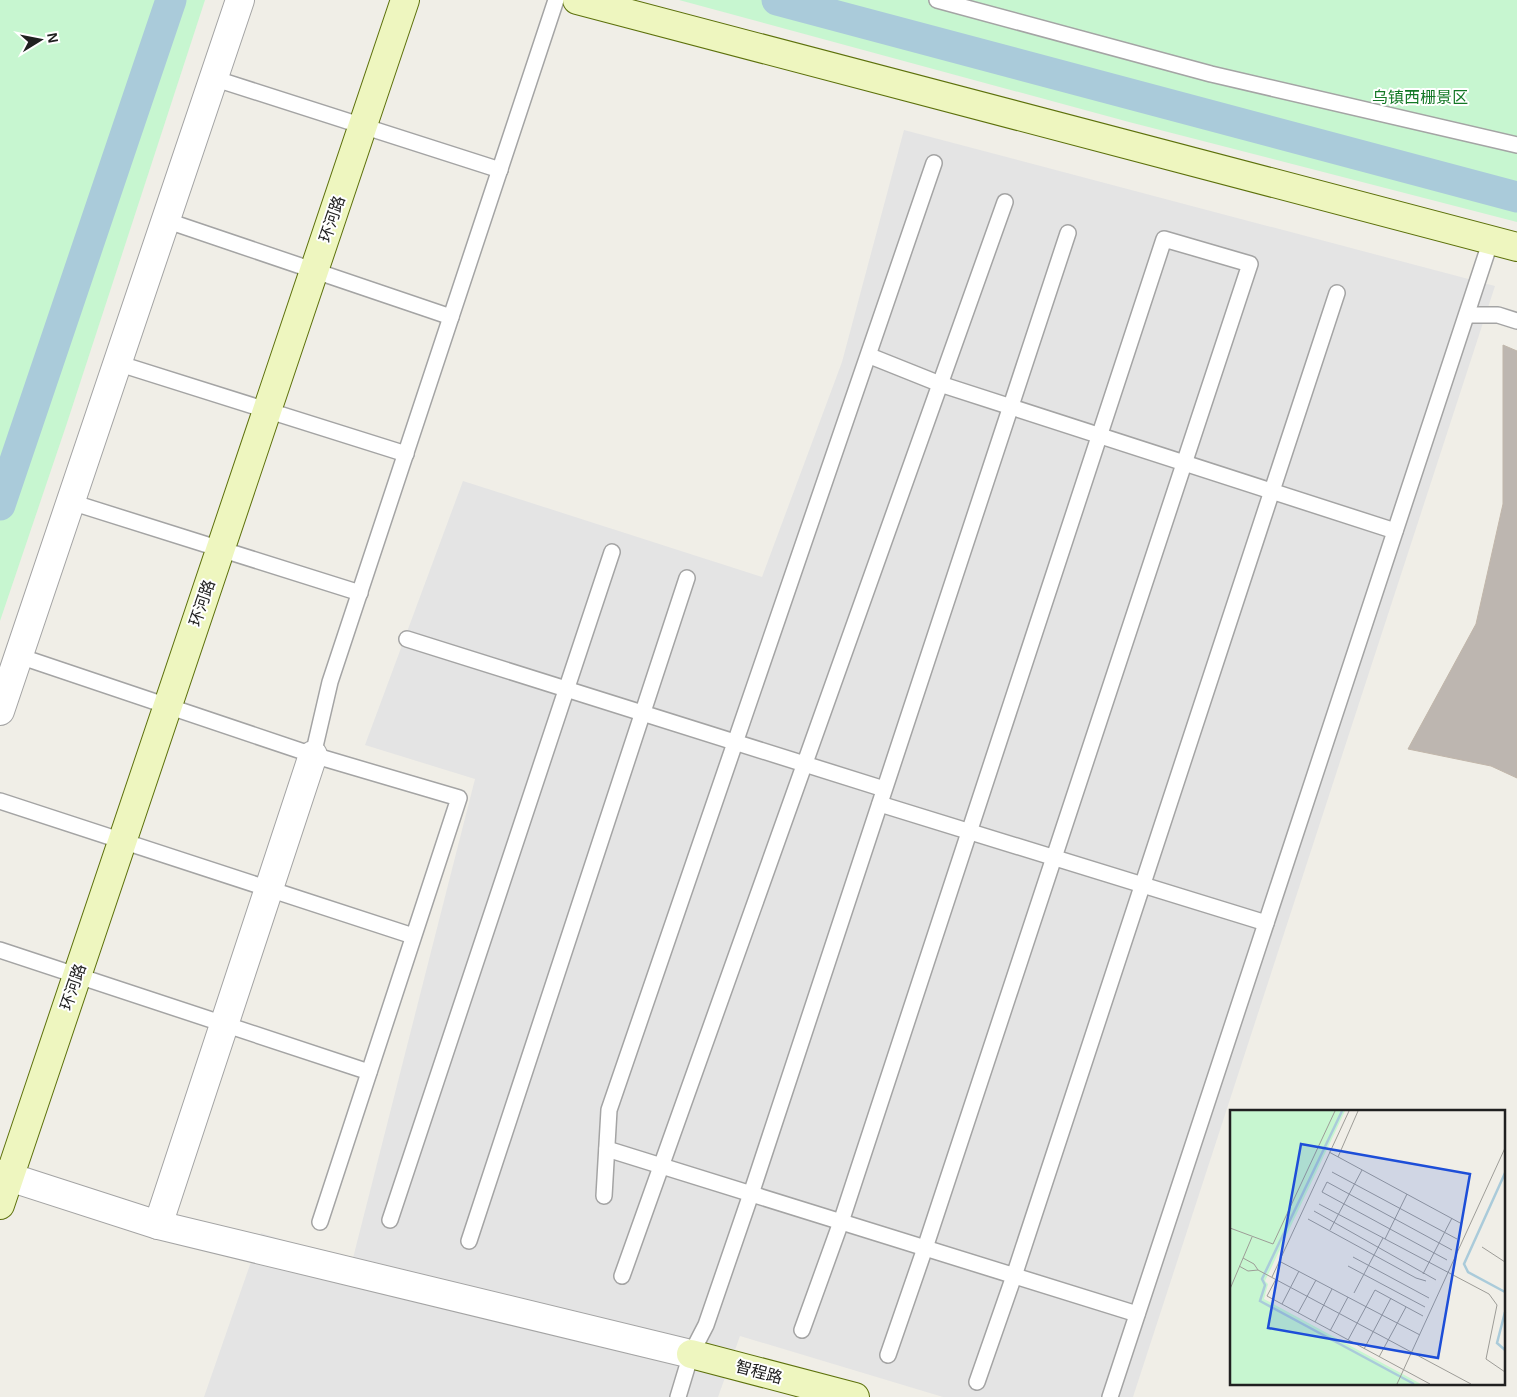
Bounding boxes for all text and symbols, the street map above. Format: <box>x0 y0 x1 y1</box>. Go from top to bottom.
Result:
north arrow <box>15 15 65 65</box>
text: N <box>44 31 62 44</box>
park label: 乌镇西栅景区 <box>1372 89 1468 106</box>
street label: 环河路 <box>316 194 348 244</box>
street label: 环河路 <box>186 578 218 628</box>
street label: 环河路 <box>57 962 89 1012</box>
inset map <box>1230 1110 1504 1384</box>
street label: 智程路 <box>734 1358 784 1386</box>

